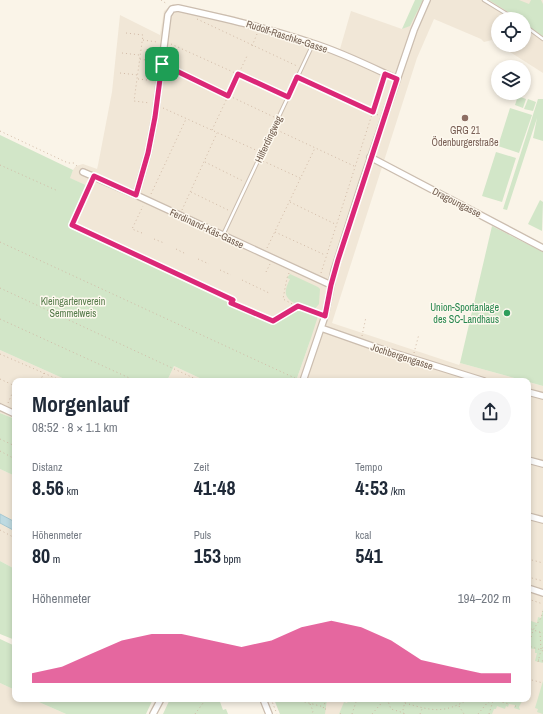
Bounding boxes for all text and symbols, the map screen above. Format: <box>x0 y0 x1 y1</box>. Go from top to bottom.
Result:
map controls <box>491 12 531 100</box>
button: locate <box>491 12 531 52</box>
street label: Rudolf-Raschke-Gasse <box>245 17 330 56</box>
pin <box>145 47 179 81</box>
icon: arrive <box>151 53 173 75</box>
button: layers <box>491 60 531 100</box>
street label: Hilferdingweg <box>252 113 285 165</box>
marker: GRG 21 Ödenburgerstraße <box>460 113 470 123</box>
place label: GRG 21 Ödenburgerstraße <box>432 124 499 149</box>
street label: Dragoungasse <box>430 185 484 221</box>
street label: Ferdinand-Käs-Gasse <box>168 206 246 251</box>
park label: Kleingartenverein Semmelweis <box>41 295 105 320</box>
place label: Union-Sportanlage des SC-Landhaus <box>430 301 499 326</box>
marker: Union-Sportanlage des SC-Landhaus <box>502 308 512 318</box>
street label: Jochbergengasse <box>369 340 435 373</box>
text: Morgenlauf <box>32 389 129 419</box>
button: share <box>469 391 511 433</box>
text: 08:52 · 8 × 1.1 km <box>32 419 118 436</box>
text: Distanz <box>32 460 63 474</box>
text: Zeit <box>194 460 209 474</box>
text: Tempo <box>355 460 382 474</box>
text: 8.56 <box>32 474 64 501</box>
text: 41:48 <box>194 474 236 501</box>
text: 4:53 <box>355 474 388 501</box>
text: km <box>64 484 78 498</box>
text: /km <box>388 484 405 498</box>
text: Höhenmeter <box>32 528 82 542</box>
text: Puls <box>194 528 211 542</box>
text: kcal <box>355 528 371 542</box>
text: 80 <box>32 542 50 569</box>
text: 153 <box>194 542 221 569</box>
text: 541 <box>355 542 383 569</box>
text: m <box>50 552 60 566</box>
text: bpm <box>221 552 241 566</box>
text: Höhenmeter <box>32 590 91 607</box>
text: 194–202 m <box>458 590 511 607</box>

